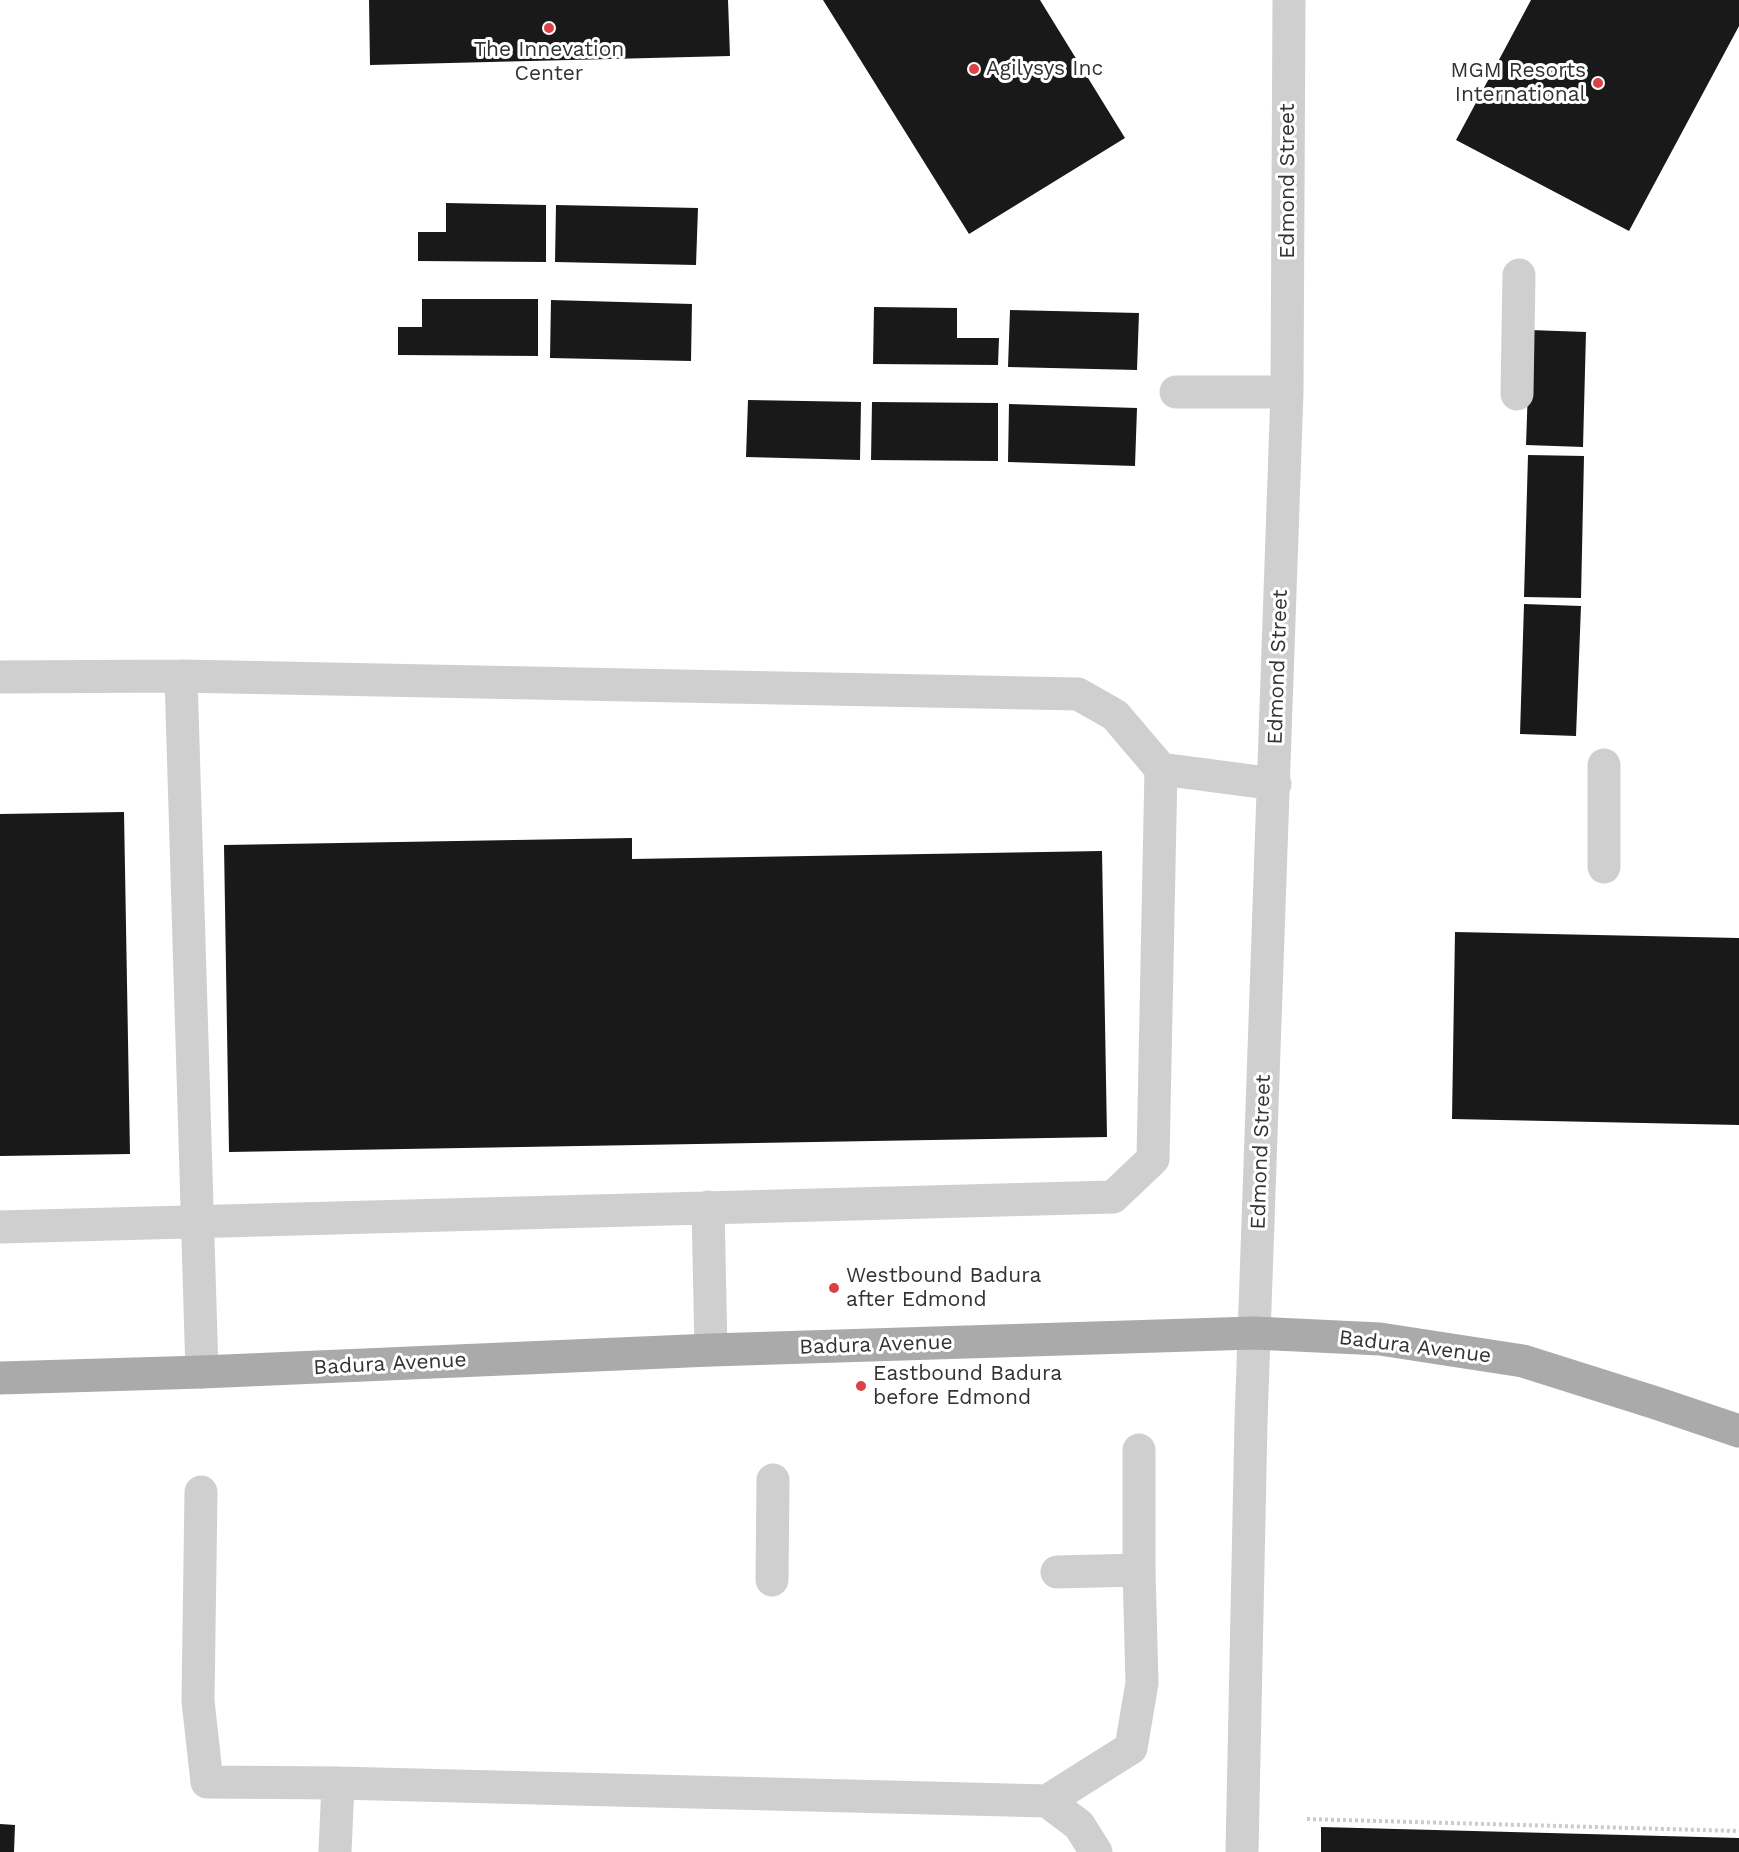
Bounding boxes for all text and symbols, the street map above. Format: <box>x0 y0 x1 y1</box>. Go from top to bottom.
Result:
marker: The Innevation Center <box>542 21 556 35</box>
place label: The Innevation Center <box>474 37 624 87</box>
place label: Agilysys Inc <box>986 56 1103 82</box>
place label: MGM Resorts International <box>1451 58 1586 108</box>
marker: Agilysys Inc <box>967 62 981 76</box>
marker: MGM Resorts International <box>1591 76 1605 90</box>
street label: Edmond Street <box>1275 103 1301 259</box>
street label: Edmond Street <box>1263 589 1293 745</box>
street label: Edmond Street <box>1246 1074 1276 1230</box>
place label: Westbound Badura after Edmond <box>846 1263 1041 1313</box>
marker: Westbound Badura after Edmond <box>827 1281 841 1295</box>
street label: Badura Avenue <box>1337 1325 1493 1369</box>
street label: Badura Avenue <box>799 1330 953 1360</box>
street label: Badura Avenue <box>313 1347 467 1381</box>
place label: Eastbound Badura before Edmond <box>873 1361 1062 1411</box>
marker: Eastbound Badura before Edmond <box>854 1379 868 1393</box>

